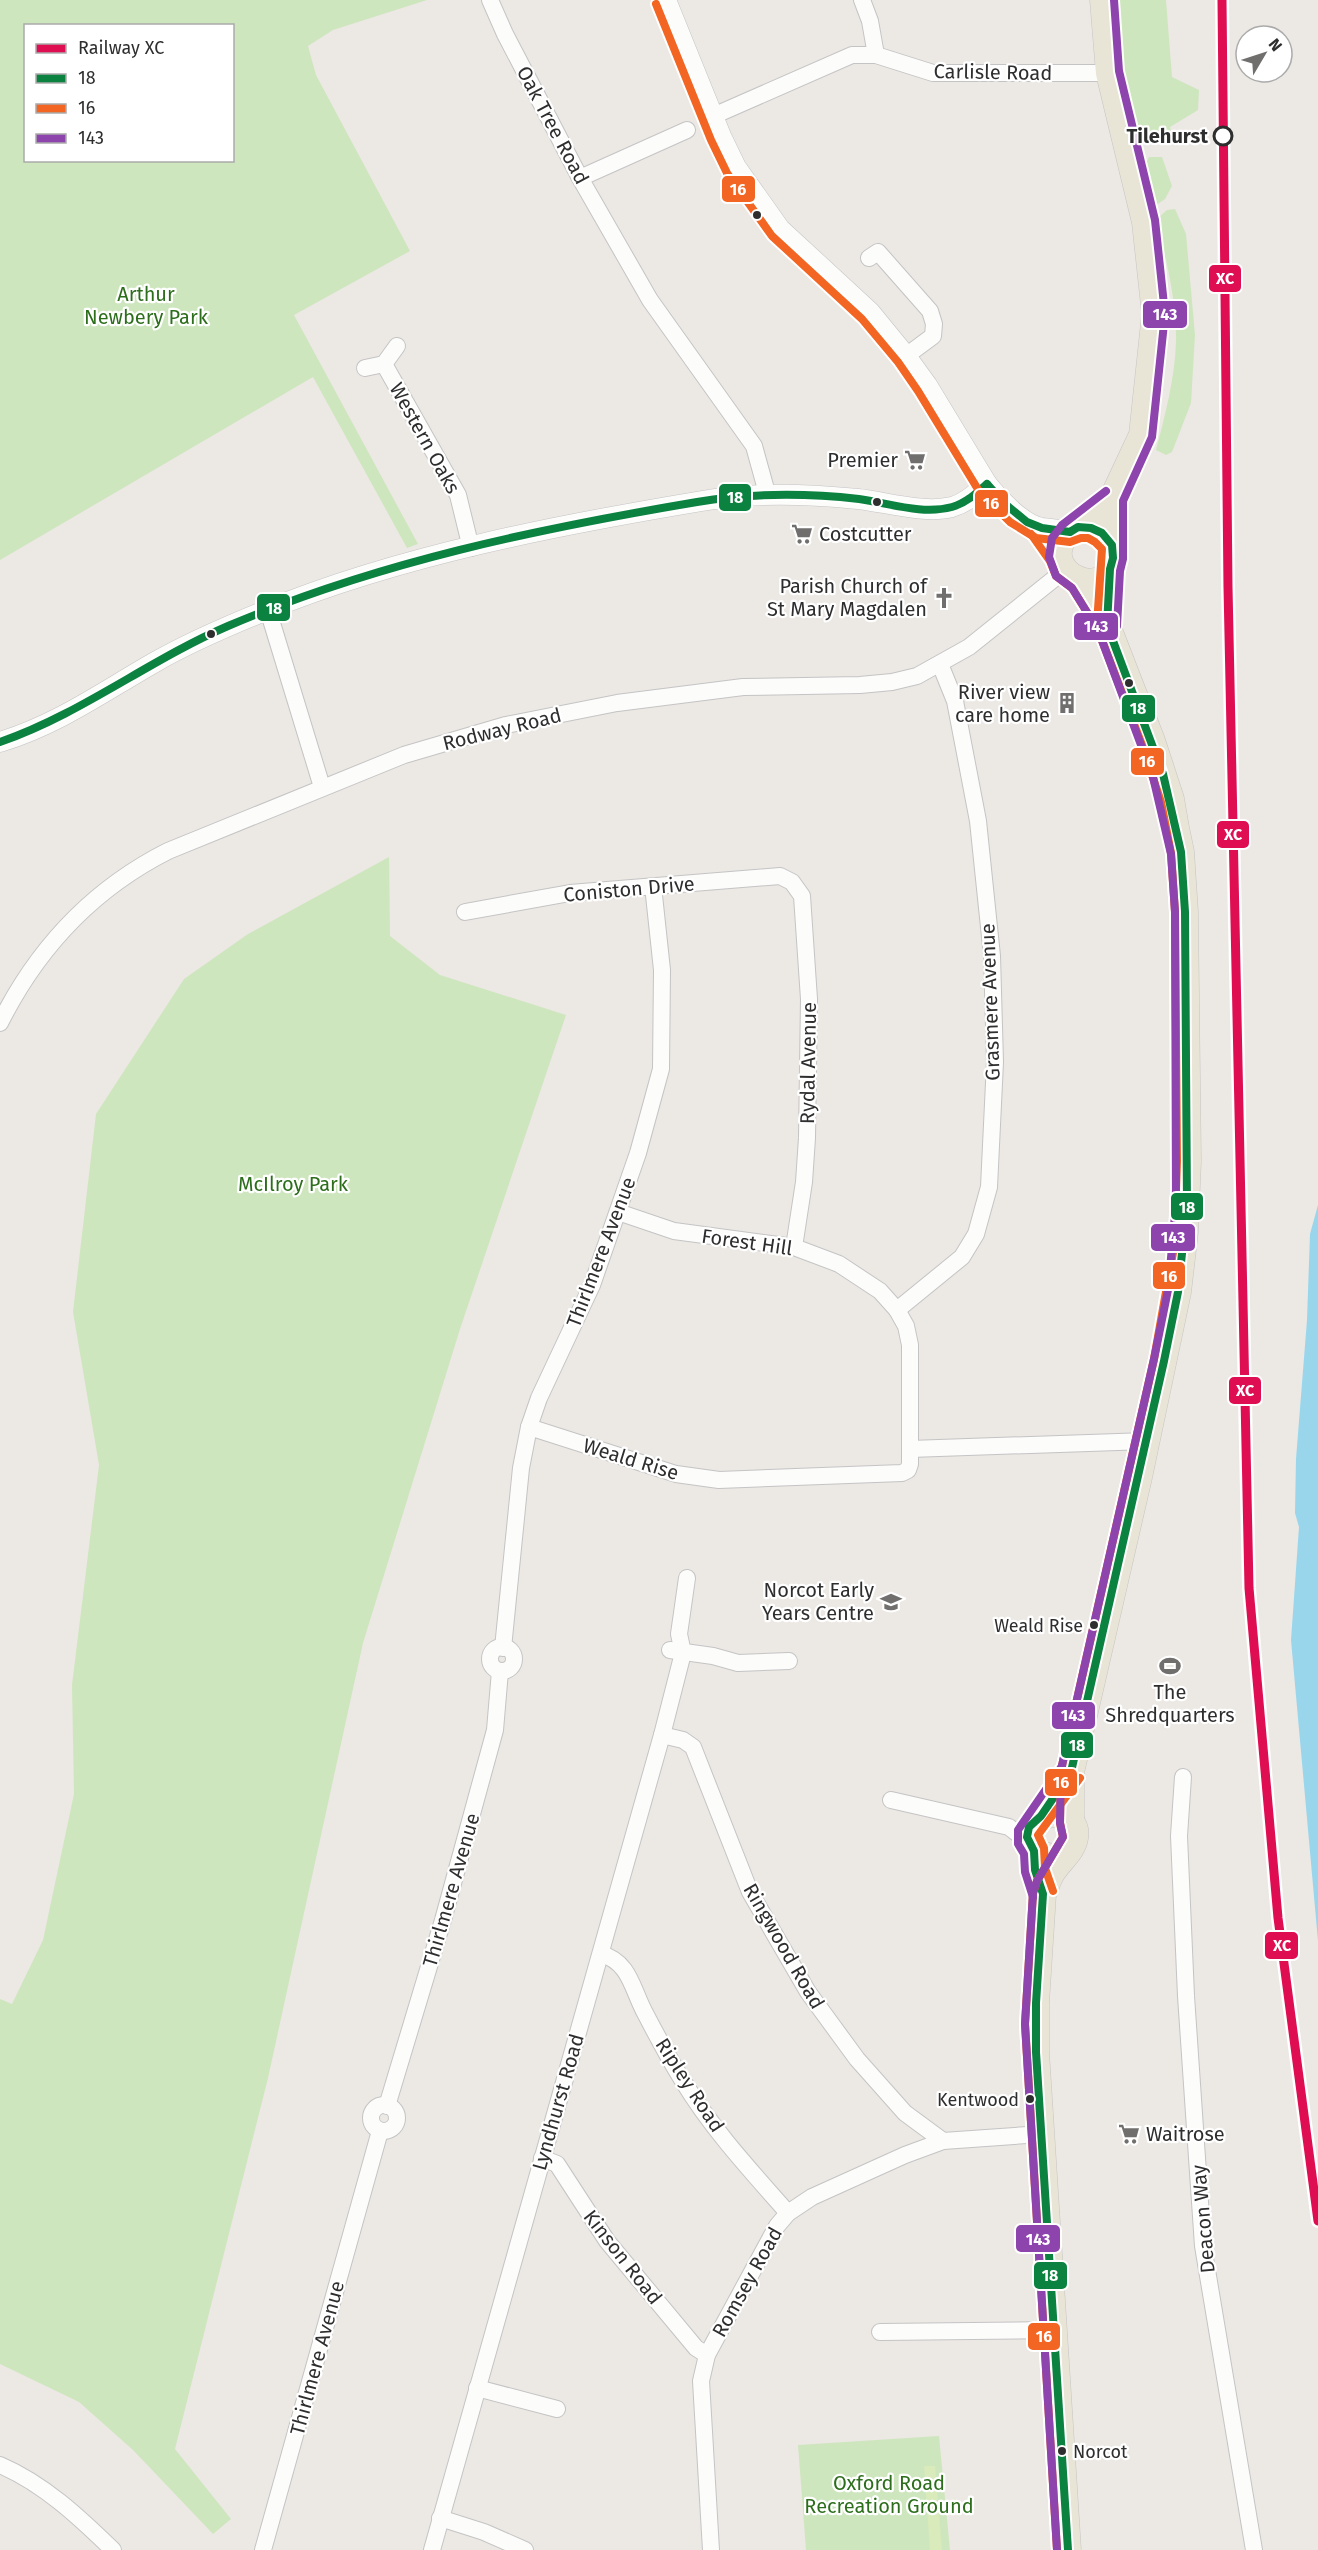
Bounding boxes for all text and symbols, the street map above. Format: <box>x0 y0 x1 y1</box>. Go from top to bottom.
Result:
legend <box>24 24 234 162</box>
north arrow <box>1234 24 1294 84</box>
text: N <box>1265 35 1286 55</box>
text: Railway XC <box>78 37 164 59</box>
street label: Carlisle Road <box>934 59 1052 85</box>
street label: Oak Tree Road <box>512 62 594 188</box>
text: 18 <box>78 67 96 89</box>
text: 16 <box>78 97 95 119</box>
place label: Tilehurst <box>1127 124 1208 148</box>
marker: Tilehurst <box>1213 126 1233 146</box>
text: 143 <box>78 127 104 149</box>
line badge: 16 <box>721 175 756 203</box>
text: 16 <box>730 180 746 199</box>
unlabelled marker <box>751 209 763 221</box>
line badge: XC <box>1208 264 1242 293</box>
text: XC <box>1215 269 1235 288</box>
park label: Arthur Newbery Park <box>84 282 209 329</box>
line badge: 143 <box>1142 300 1188 329</box>
text: 143 <box>1153 305 1177 324</box>
street label: Western Oaks <box>385 378 465 498</box>
place label: Premier <box>827 448 898 472</box>
supermarket icon: Premier <box>903 448 927 472</box>
line badge: 18 <box>718 483 752 512</box>
text: 18 <box>727 488 743 507</box>
line badge: 16 <box>974 489 1009 518</box>
text: 16 <box>983 494 999 513</box>
unlabelled marker <box>871 496 883 508</box>
supermarket icon: Costcutter <box>790 522 814 546</box>
place label: Costcutter <box>819 522 912 546</box>
place label: Parish Church of St Mary Magdalen <box>767 574 928 621</box>
church icon: Parish Church of St Mary Magdalen <box>932 586 956 610</box>
line badge: 18 <box>256 593 291 622</box>
text: 18 <box>266 599 282 618</box>
line badge: 143 <box>1073 612 1119 641</box>
text: 143 <box>1084 617 1108 636</box>
unlabelled marker <box>205 628 217 640</box>
unlabelled marker <box>1123 677 1135 689</box>
place label: River view care home <box>955 680 1050 727</box>
building icon: River view care home <box>1055 691 1079 715</box>
line badge: 18 <box>1121 694 1156 723</box>
text: 18 <box>1130 699 1146 718</box>
street label: Rodway Road <box>440 703 564 755</box>
line badge: 16 <box>1130 747 1165 776</box>
text: 16 <box>1139 752 1155 771</box>
line badge: XC <box>1216 820 1250 849</box>
text: XC <box>1223 825 1243 844</box>
street label: Coniston Drive <box>562 871 696 907</box>
street label: Grasmere Avenue <box>975 923 1005 1081</box>
street label: Rydal Avenue <box>795 1002 821 1124</box>
park label: McIlroy Park <box>238 1172 349 1196</box>
street label: Thirlmere Avenue <box>561 1173 641 1331</box>
line badge: 18 <box>1170 1192 1204 1221</box>
text: 18 <box>1179 1198 1195 1217</box>
line badge: 143 <box>1150 1223 1196 1252</box>
street label: Forest Hill <box>700 1224 794 1260</box>
text: 143 <box>1161 1228 1185 1247</box>
line badge: 16 <box>1152 1261 1186 1290</box>
text: 16 <box>1161 1267 1177 1286</box>
line badge: XC <box>1228 1376 1262 1405</box>
text: XC <box>1235 1381 1255 1400</box>
street label: Weald Rise <box>580 1433 682 1485</box>
place label: Norcot Early Years Centre <box>762 1578 874 1625</box>
school or university icon: Norcot Early Years Centre <box>879 1590 903 1614</box>
place label: Weald Rise <box>994 1615 1083 1637</box>
marker: Weald Rise <box>1088 1619 1100 1631</box>
sports icon: The Shredquarters <box>1158 1654 1182 1678</box>
place label: The Shredquarters <box>1105 1680 1235 1727</box>
line badge: 143 <box>1051 1701 1096 1730</box>
text: 143 <box>1061 1706 1085 1725</box>
line badge: 18 <box>1060 1731 1094 1759</box>
text: 18 <box>1069 1736 1085 1755</box>
line badge: 16 <box>1044 1768 1078 1797</box>
text: 16 <box>1053 1773 1069 1792</box>
street label: Thirlmere Avenue <box>418 1810 484 1970</box>
street label: Ringwood Road <box>738 1879 830 2013</box>
line badge: XC <box>1264 1931 1299 1960</box>
text: XC <box>1272 1936 1292 1955</box>
street label: Lyndhurst Road <box>527 2031 589 2173</box>
street label: Ripley Road <box>651 2033 729 2137</box>
place label: Kentwood <box>937 2089 1019 2111</box>
marker: Kentwood <box>1024 2093 1036 2105</box>
supermarket icon: Waitrose <box>1117 2122 1141 2146</box>
place label: Waitrose <box>1146 2122 1225 2146</box>
street label: Deacon Way <box>1186 2164 1220 2274</box>
street label: Kinson Road <box>579 2205 667 2309</box>
street label: Romsey Road <box>707 2223 787 2341</box>
line badge: 143 <box>1015 2224 1061 2253</box>
text: 143 <box>1026 2230 1050 2249</box>
line badge: 18 <box>1033 2261 1068 2290</box>
text: 18 <box>1042 2266 1058 2285</box>
street label: Thirlmere Avenue <box>285 2278 349 2438</box>
line badge: 16 <box>1027 2322 1061 2351</box>
text: 16 <box>1036 2327 1052 2346</box>
place label: Norcot <box>1073 2441 1128 2463</box>
marker: Norcot <box>1056 2445 1068 2457</box>
park label: Oxford Road Recreation Ground <box>804 2471 974 2518</box>

